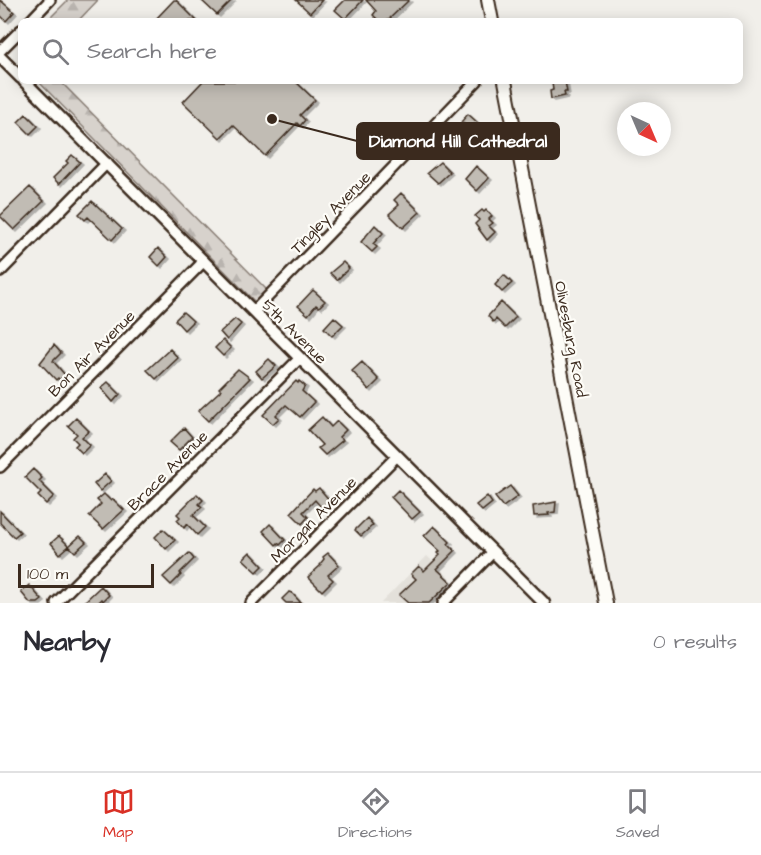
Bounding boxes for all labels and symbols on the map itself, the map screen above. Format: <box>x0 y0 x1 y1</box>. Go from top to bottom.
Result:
north arrow <box>617 102 671 156</box>
callout: Diamond Hill Cathedral <box>357 123 559 159</box>
text: Diamond Hill Cathedral <box>369 129 547 154</box>
street label: Tingley Avenue <box>286 166 377 260</box>
street label: Olivesburg Road <box>548 279 593 399</box>
street label: 5th Avenue <box>257 294 332 369</box>
street label: Bon Air Avenue <box>43 305 140 402</box>
street label: Brace Avenue <box>123 425 213 516</box>
street label: Morgan Avenue <box>266 471 363 568</box>
scale bar <box>18 561 154 588</box>

